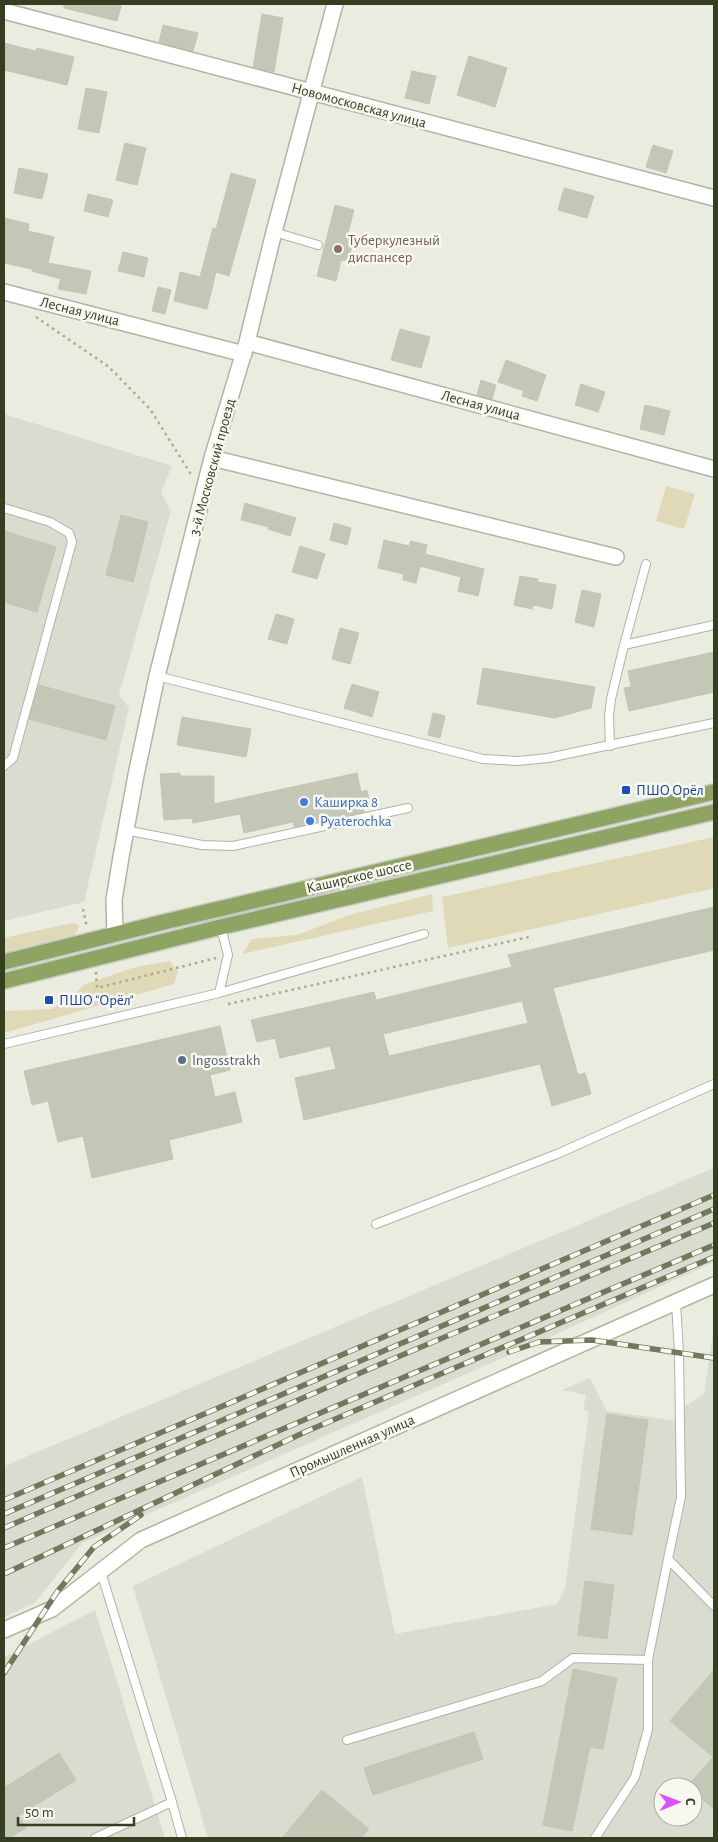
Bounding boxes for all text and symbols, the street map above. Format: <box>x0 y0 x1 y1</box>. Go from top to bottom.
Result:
street label: Новомосковская улица <box>290 80 428 131</box>
place label: Туберкулезный диспансер <box>348 233 440 265</box>
marker: Туберкулезный диспансер <box>332 243 344 255</box>
street label: Лесная улица <box>39 294 121 329</box>
street label: Лесная улица <box>440 388 522 423</box>
street label: 3-й Московский проезд <box>187 397 238 537</box>
place label: ПШО Орёл <box>636 783 704 798</box>
marker: ПШО Орёл <box>620 784 632 796</box>
place label: Каширка 8 <box>314 795 378 810</box>
marker: Каширка 8 <box>298 796 310 808</box>
place label: Pyaterochka <box>320 814 392 829</box>
marker: Pyaterochka <box>304 815 316 827</box>
street label: Каширское шоссе <box>305 857 413 896</box>
place label: ПШО "Орёл" <box>59 993 134 1008</box>
marker: ПШО "Орёл" <box>43 994 55 1006</box>
place label: Ingosstrakh <box>192 1053 260 1068</box>
marker: Ingosstrakh <box>176 1054 188 1066</box>
street label: Промышленная улица <box>287 1412 417 1481</box>
north arrow <box>653 1777 703 1827</box>
scale bar <box>18 1794 134 1826</box>
text: С <box>683 1798 697 1806</box>
text: 50 m <box>25 1805 54 1820</box>

